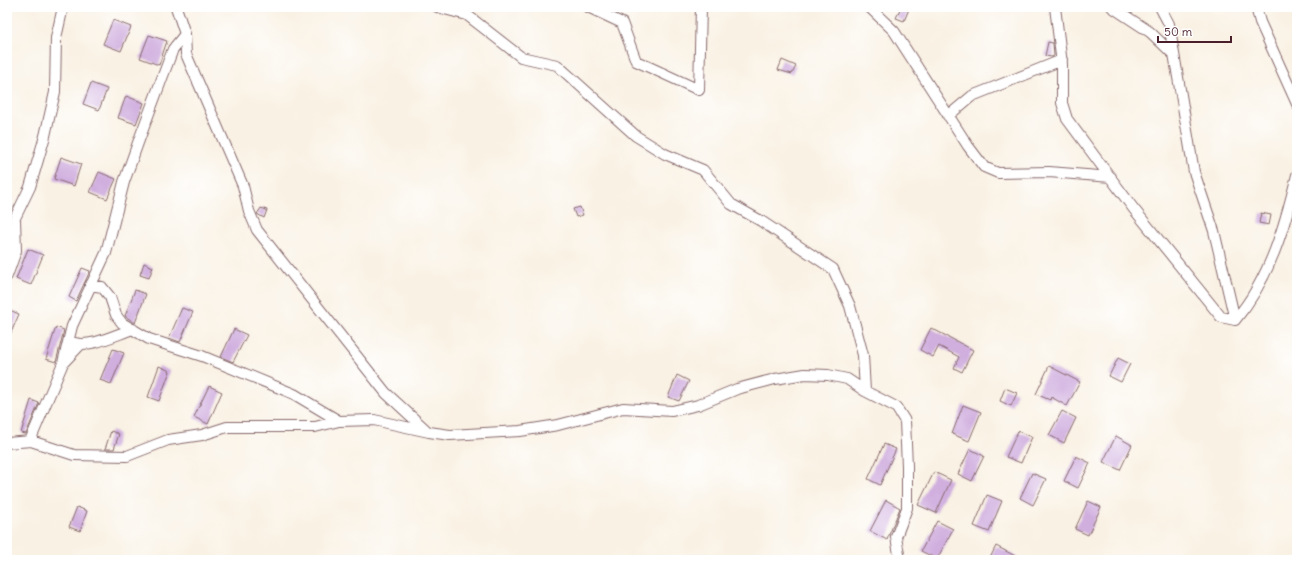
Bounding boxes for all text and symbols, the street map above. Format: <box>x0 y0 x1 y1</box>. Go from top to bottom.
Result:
scale bar <box>1158 18 1231 44</box>
text: 50 m <box>1164 24 1193 39</box>

